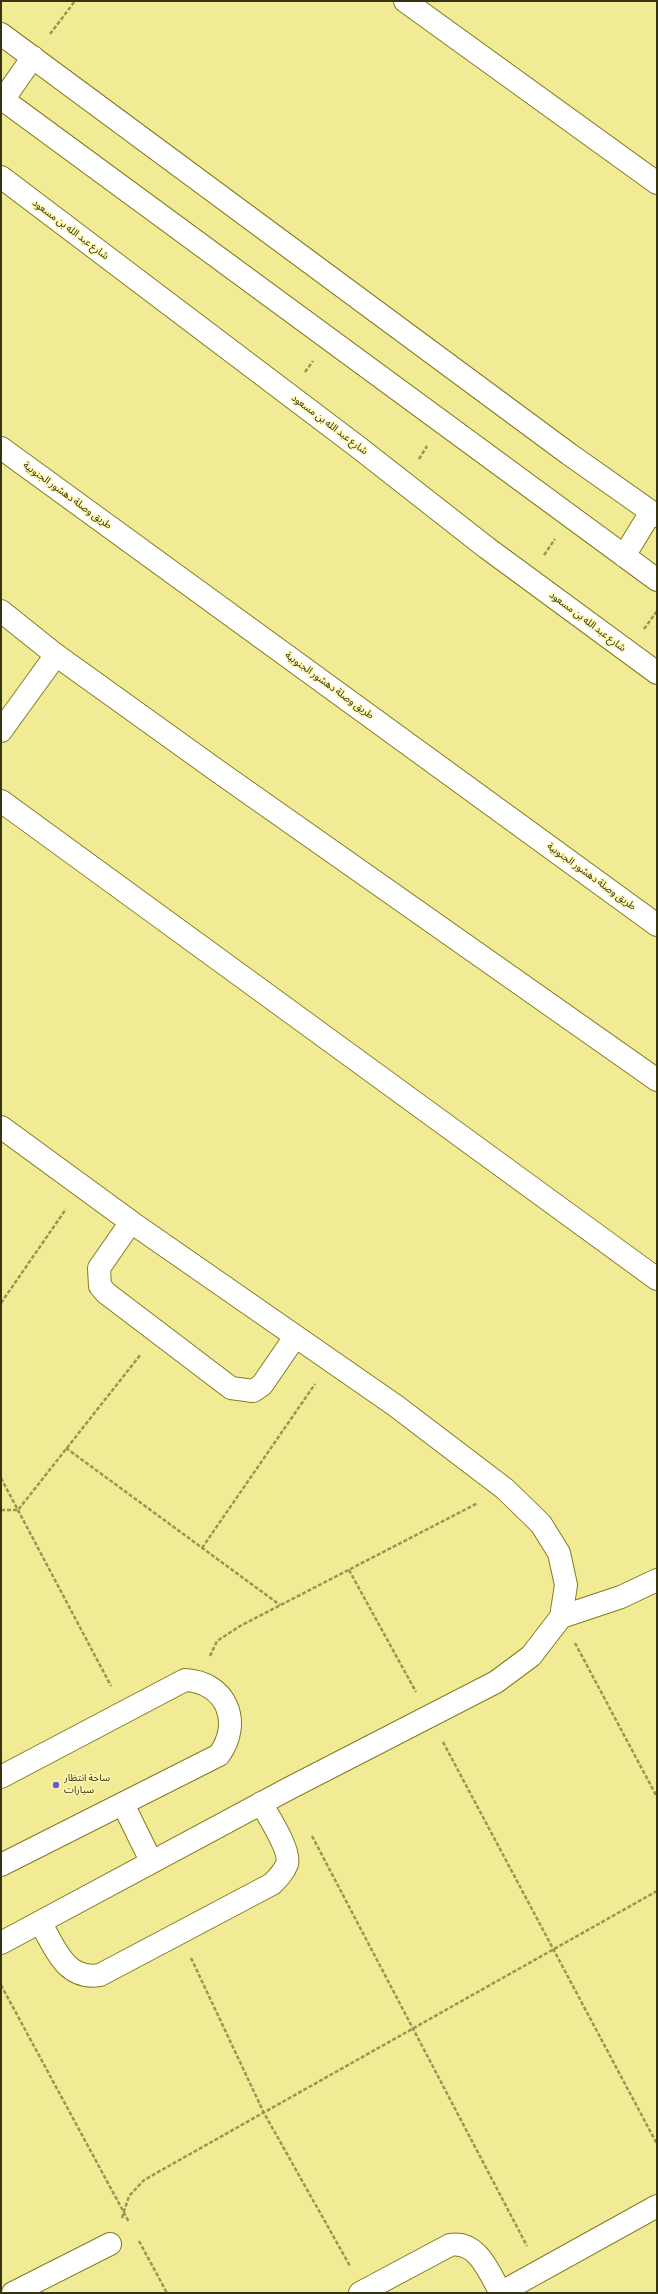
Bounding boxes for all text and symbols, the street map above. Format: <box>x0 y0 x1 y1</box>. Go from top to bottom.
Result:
street label: شارع عبد الله بن مسعود <box>29 197 111 263</box>
street label: شارع عبد الله بن مسعود <box>288 392 370 458</box>
street label: طريق وصلة دهشور الجنوبية <box>20 460 114 532</box>
street label: شارع عبد الله بن مسعود <box>546 589 628 655</box>
street label: طريق وصلة دهشور الجنوبية <box>282 650 376 722</box>
street label: طريق وصلة دهشور الجنوبية <box>544 841 638 913</box>
place label: ساحة انتظار سيارات <box>64 1773 110 1796</box>
marker: ساحة انتظار سيارات <box>51 1780 61 1790</box>

